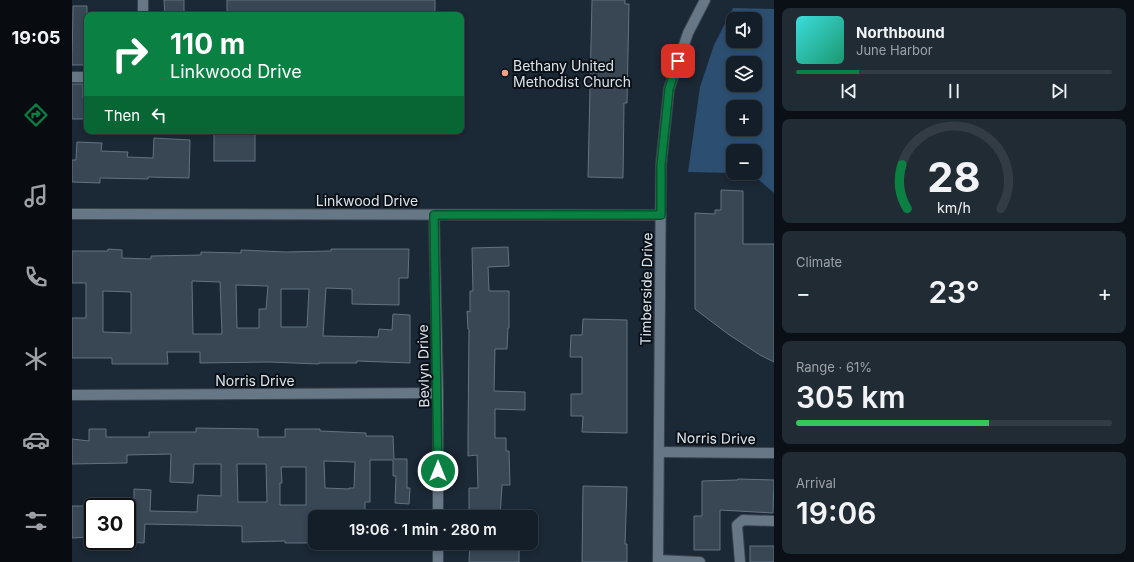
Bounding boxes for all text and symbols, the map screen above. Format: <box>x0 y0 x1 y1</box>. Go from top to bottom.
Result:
map controls <box>726 12 762 180</box>
button: sound <box>726 12 762 48</box>
text: Northbound <box>856 23 945 42</box>
text: 19:05 <box>11 27 61 48</box>
text: 110 m <box>170 27 245 61</box>
icon: right <box>104 28 156 80</box>
text: June Harbor <box>856 42 933 58</box>
pin <box>661 44 695 78</box>
icon: arrive <box>667 50 689 72</box>
button: layers <box>726 56 762 92</box>
place label: Bethany United Methodist Church <box>513 57 631 90</box>
text: Linkwood Drive <box>170 61 302 82</box>
marker: Bethany United Methodist Church <box>500 68 510 78</box>
icon: previous <box>838 80 860 102</box>
icon: pause <box>943 80 965 102</box>
icon: next <box>1048 80 1070 102</box>
button: + <box>726 100 762 136</box>
icon: directions <box>22 101 50 129</box>
icon: left <box>148 104 170 126</box>
text: Then <box>104 106 140 125</box>
button: − <box>726 144 762 180</box>
text: 28 <box>927 151 981 201</box>
icon: music <box>22 182 50 210</box>
street label: Linkwood Drive <box>316 192 418 209</box>
text: km/h <box>937 198 971 215</box>
street label: Timberside Drive <box>637 232 655 346</box>
text: Climate <box>796 254 842 270</box>
icon: phone <box>22 263 50 291</box>
text: 23° <box>928 274 980 310</box>
text: − <box>796 280 811 306</box>
text: + <box>1097 280 1112 306</box>
street label: Bevlyn Drive <box>414 324 432 408</box>
icon: climate <box>22 345 50 373</box>
text: Range · 61% <box>796 359 872 375</box>
street label: Norris Drive <box>215 372 295 389</box>
text: 305 km <box>796 379 905 415</box>
icon: car <box>22 426 50 454</box>
street label: Norris Drive <box>676 429 756 447</box>
position arrow <box>417 450 459 492</box>
text: Arrival <box>796 475 836 491</box>
text: 19:06 <box>796 495 876 531</box>
speed limit sign: 30 <box>84 498 136 550</box>
icon: filters <box>22 507 50 535</box>
text: 19:06 · 1 min · 280 m <box>349 520 497 539</box>

